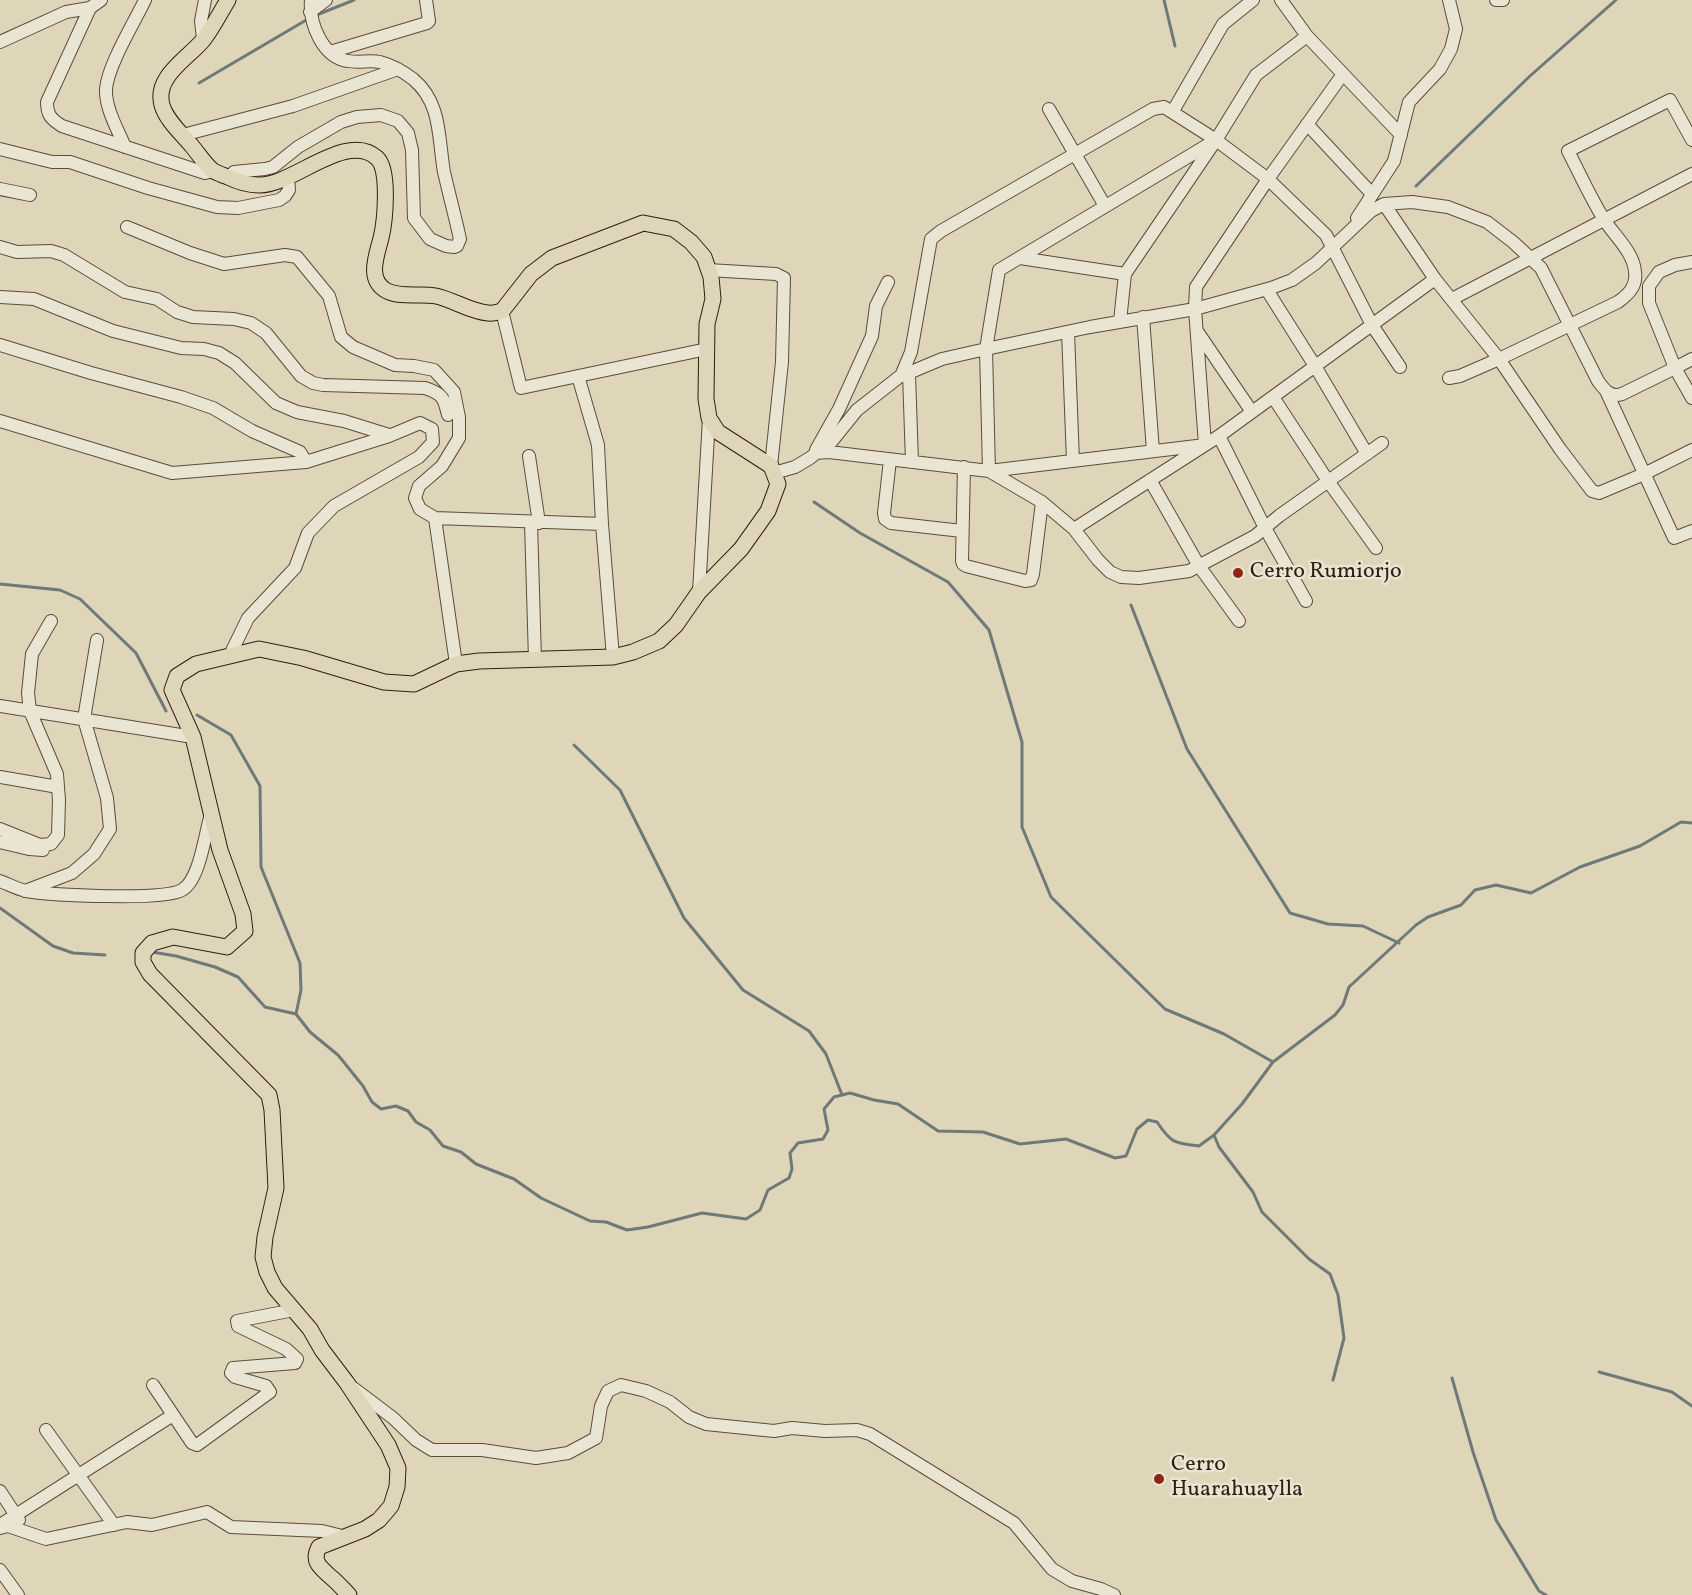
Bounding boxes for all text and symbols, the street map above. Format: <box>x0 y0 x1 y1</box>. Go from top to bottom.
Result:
place label: Cerro Rumiorjo <box>1250 560 1402 586</box>
marker: Cerro Rumiorjo <box>1231 566 1245 580</box>
place label: Cerro Huarahuaylla <box>1171 1453 1303 1504</box>
marker: Cerro Huarahuaylla <box>1152 1472 1166 1486</box>

